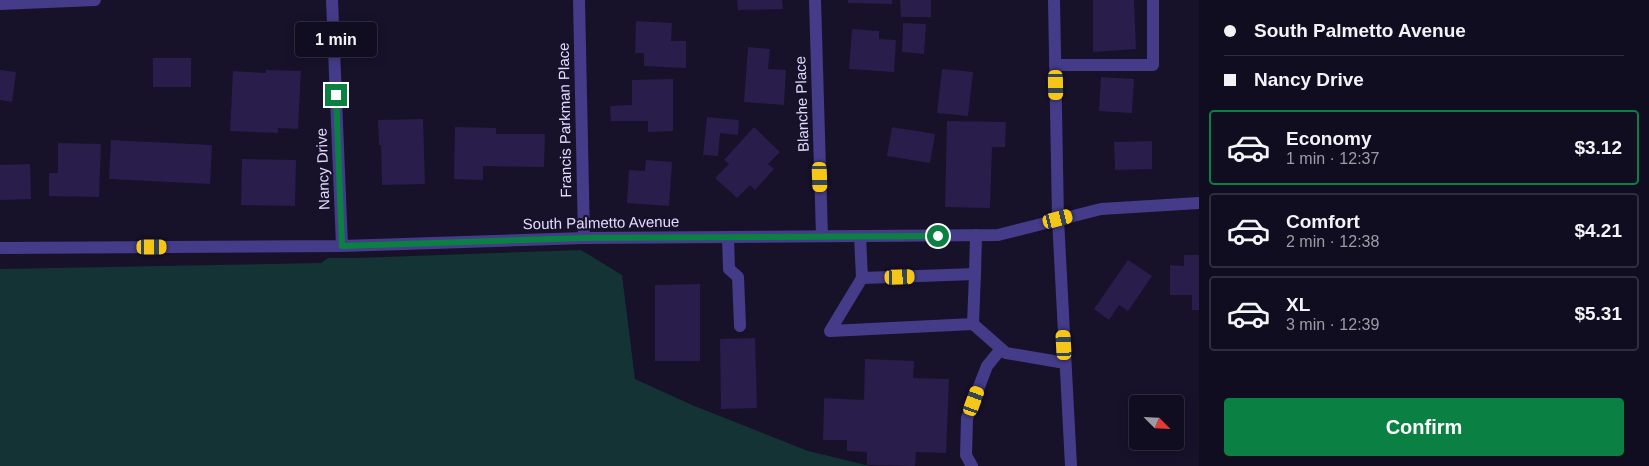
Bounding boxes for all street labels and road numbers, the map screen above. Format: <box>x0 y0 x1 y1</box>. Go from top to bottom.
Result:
street label: Francis Parkman Place <box>555 42 574 198</box>
street label: Blanche Place <box>791 56 812 152</box>
street label: Nancy Drive <box>313 128 332 210</box>
street label: South Palmetto Avenue <box>523 213 679 232</box>

